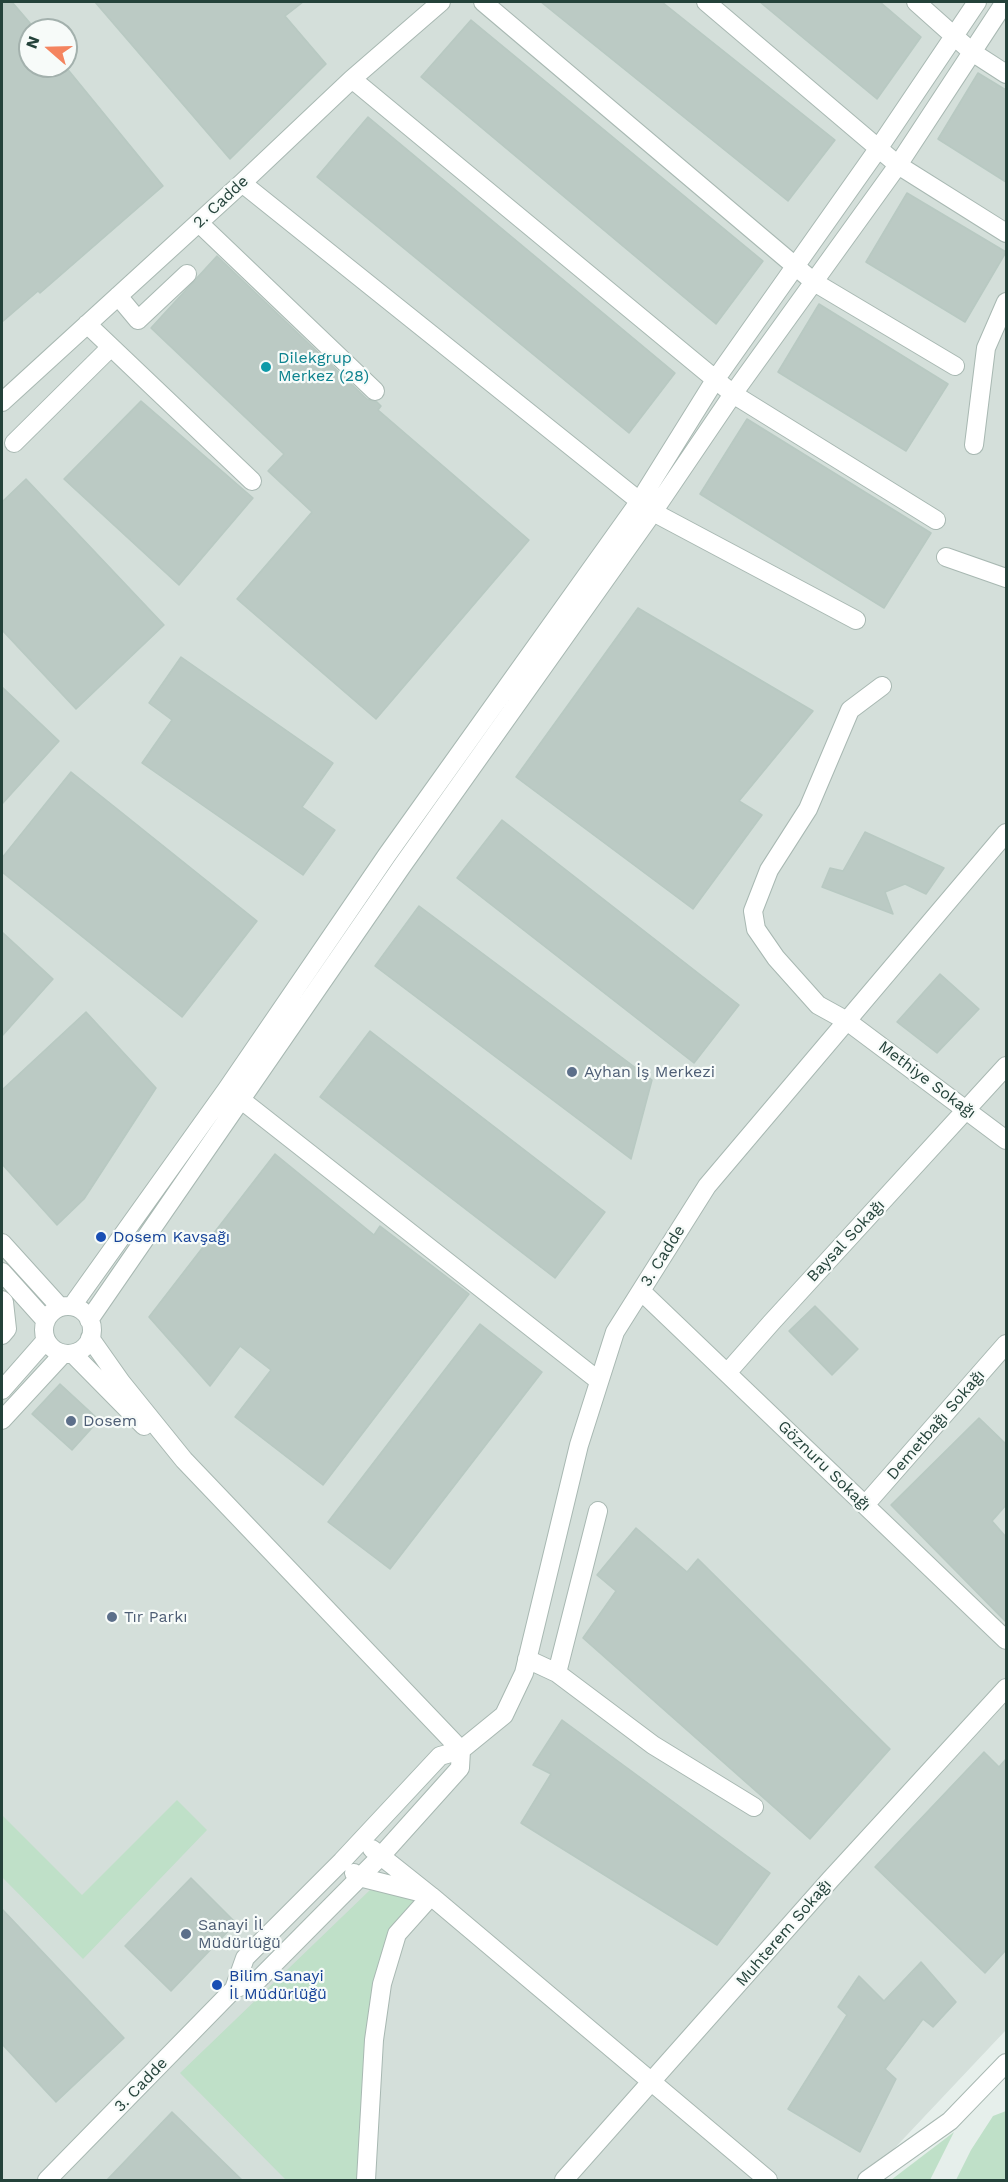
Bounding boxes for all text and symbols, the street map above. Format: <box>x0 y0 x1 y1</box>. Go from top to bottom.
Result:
north arrow <box>18 18 78 78</box>
text: N <box>22 34 43 51</box>
street label: 2. Cadde <box>189 172 253 232</box>
place label: Dilekgrup Merkez (28) <box>278 348 369 386</box>
marker: Dilekgrup Merkez (28) <box>259 360 273 374</box>
street label: Methiye Sokağı <box>875 1037 979 1123</box>
place label: Ayhan İş Merkezi <box>584 1062 715 1082</box>
marker: Ayhan İş Merkezi <box>565 1065 579 1079</box>
street label: Baysal Sokağı <box>803 1196 889 1286</box>
street label: 3. Cadde <box>637 1222 689 1290</box>
place label: Dosem Kavşağı <box>113 1227 230 1247</box>
marker: Dosem Kavşağı <box>94 1230 108 1244</box>
street label: Demetbağı Sokağı <box>883 1366 989 1484</box>
place label: Dosem <box>83 1411 137 1431</box>
marker: Dosem <box>64 1414 78 1428</box>
street label: Göznuru Sokağı <box>774 1417 874 1515</box>
place label: Tır Parkı <box>124 1607 187 1627</box>
marker: Tır Parkı <box>105 1610 119 1624</box>
street label: Muhterem Sokağı <box>732 1875 836 1991</box>
place label: Sanayi İl Müdürlüğü <box>198 1915 281 1953</box>
marker: Sanayi İl Müdürlüğü <box>179 1927 193 1941</box>
place label: Bilim Sanayi İl Müdürlüğü <box>229 1966 327 2004</box>
marker: Bilim Sanayi İl Müdürlüğü <box>210 1978 224 1992</box>
street label: 3. Cadde <box>110 2054 172 2116</box>

